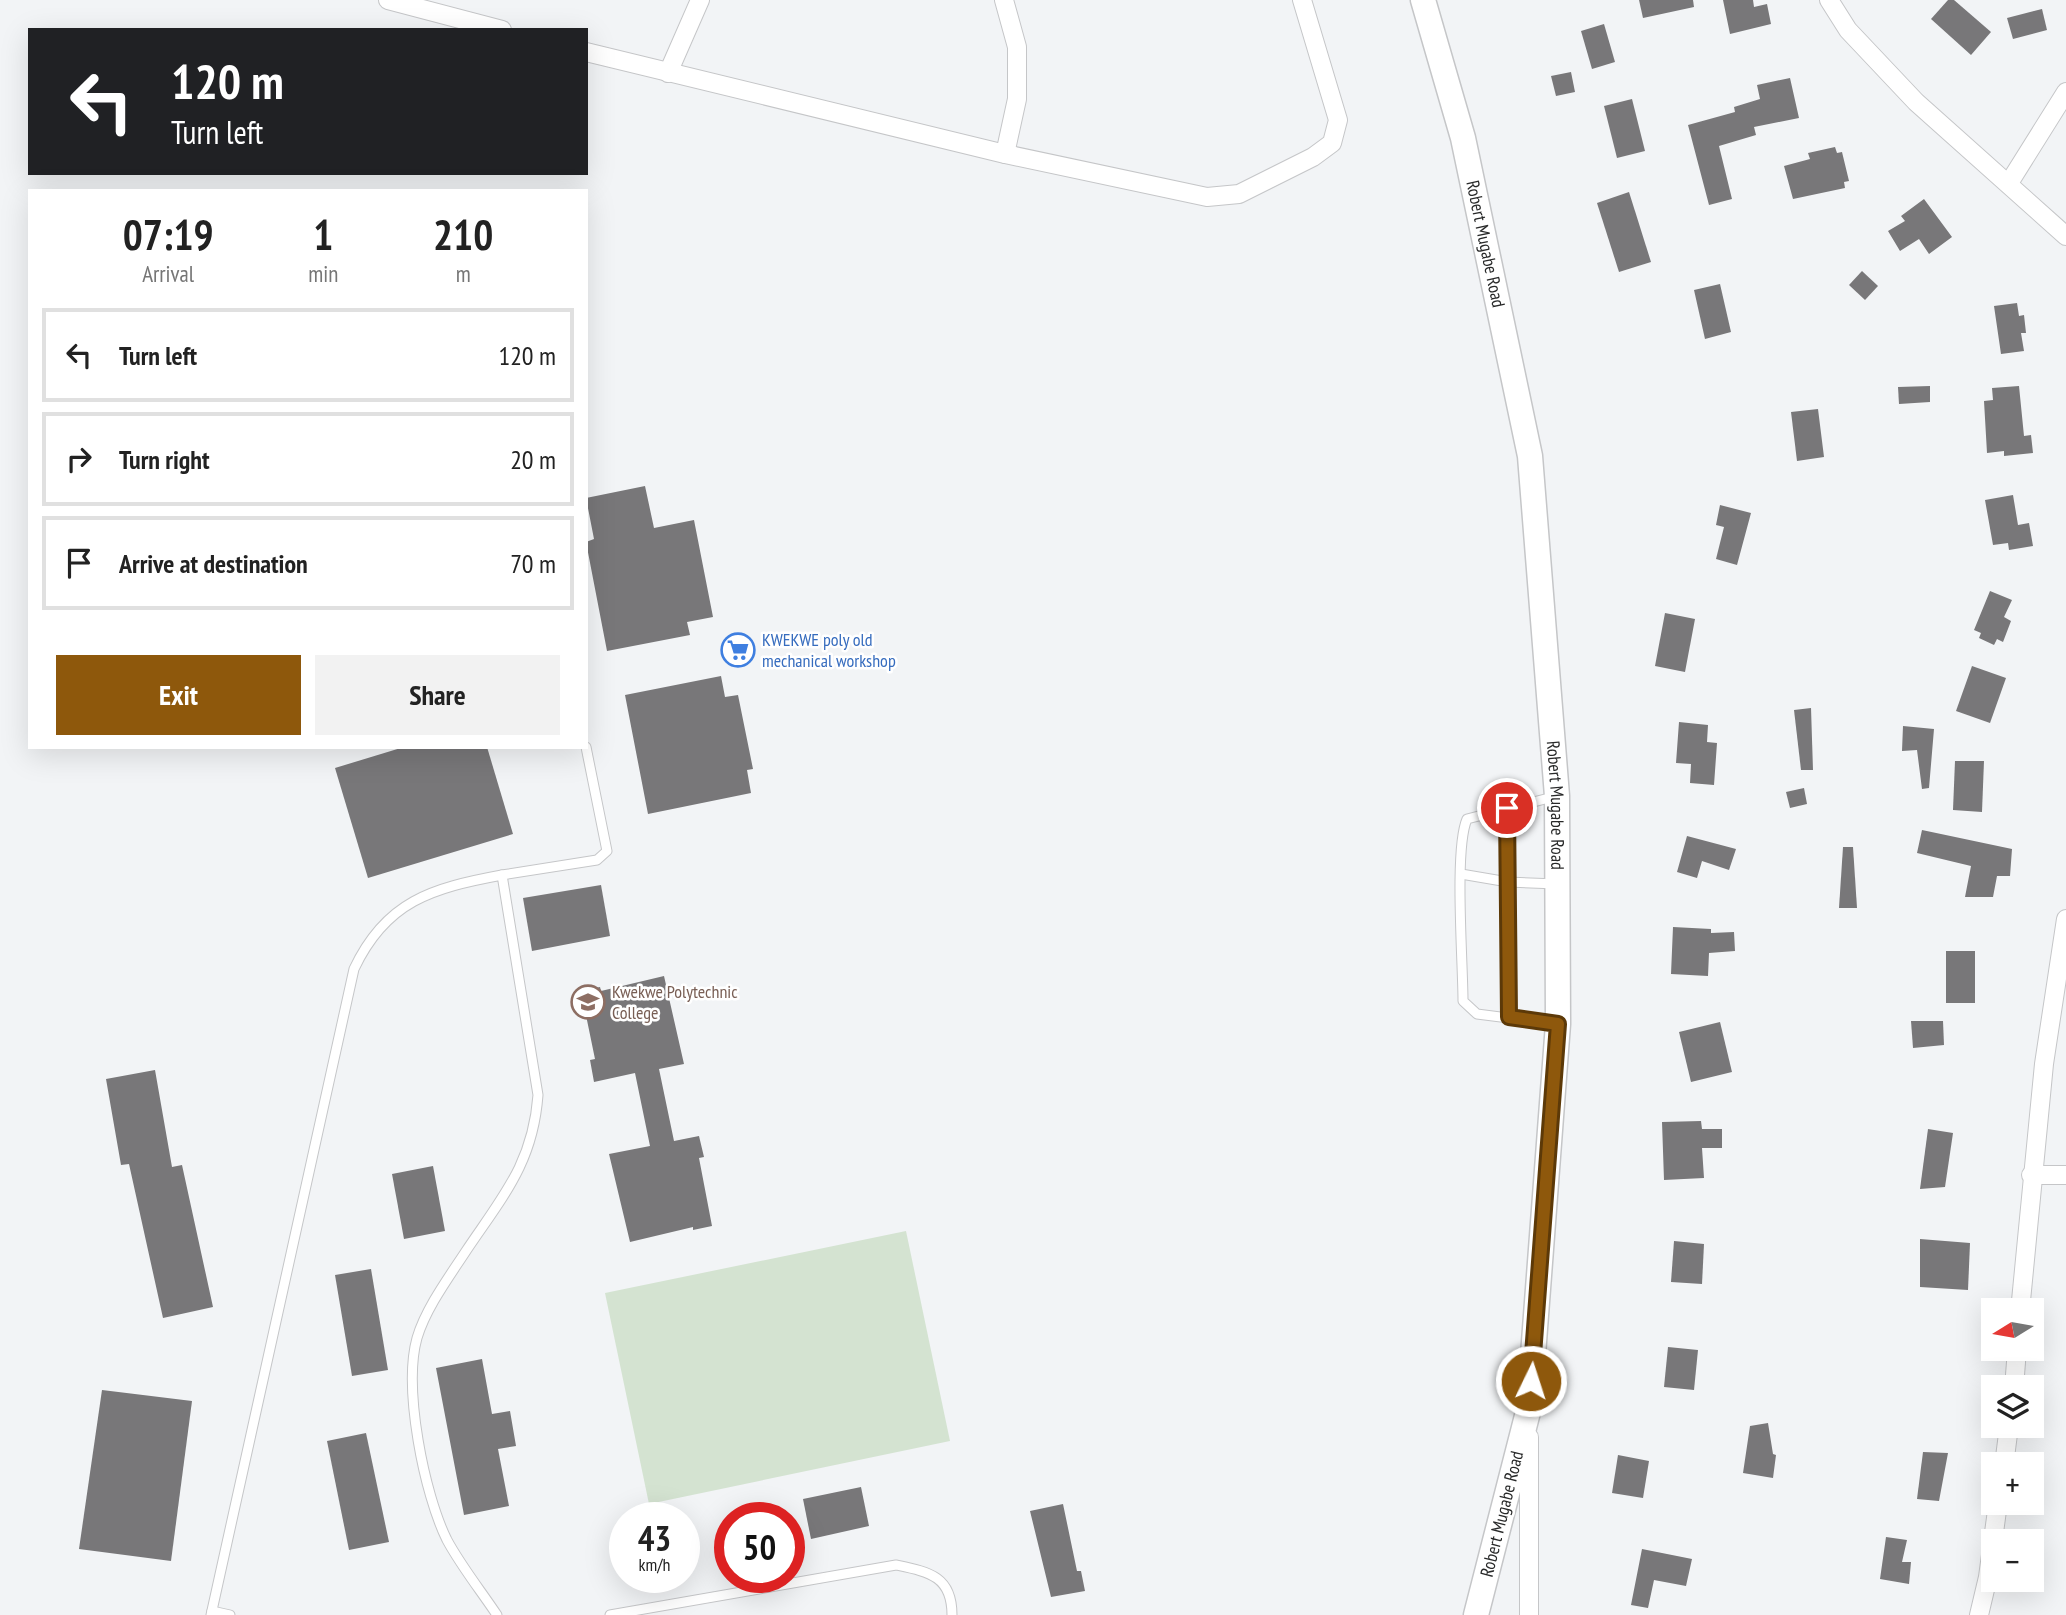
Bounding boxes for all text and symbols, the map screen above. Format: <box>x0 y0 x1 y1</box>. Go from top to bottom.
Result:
text: 120 m <box>171 49 284 113</box>
icon: left <box>56 56 147 147</box>
text: Turn left <box>171 111 263 153</box>
street label: Robert Mugabe Road <box>1461 178 1510 309</box>
text: 07:19 <box>123 207 214 262</box>
text: 1 <box>313 207 333 262</box>
text: 210 <box>433 207 493 262</box>
text: Arrival <box>142 259 194 288</box>
text: min <box>308 259 338 288</box>
text: m <box>456 259 471 288</box>
icon: left <box>60 336 98 374</box>
text: Turn left <box>119 339 197 372</box>
text: 120 m <box>498 339 556 372</box>
icon: right <box>60 440 98 478</box>
text: Turn right <box>119 443 210 476</box>
text: 20 m <box>510 443 556 476</box>
icon: arrive <box>60 544 98 582</box>
text: Arrive at destination <box>119 547 308 580</box>
text: 70 m <box>510 547 556 580</box>
place label: KWEKWE poly old mechanical workshop <box>762 628 896 672</box>
supermarket icon: KWEKWE poly old mechanical workshop <box>719 631 757 669</box>
button: Exit <box>56 655 301 735</box>
button: Share <box>315 655 560 735</box>
street label: Robert Mugabe Road <box>1542 740 1569 870</box>
pin <box>1477 778 1537 838</box>
icon: arrive <box>1488 789 1526 827</box>
place label: Kwekwe Polytechnic College <box>612 980 738 1024</box>
school or university icon: Kwekwe Polytechnic College <box>569 983 607 1021</box>
north arrow <box>1981 1298 2044 1362</box>
map controls <box>1981 1298 2044 1592</box>
position arrow <box>1494 1344 1568 1418</box>
button: layers <box>1981 1375 2044 1438</box>
street label: Robert Mugabe Road <box>1475 1448 1528 1579</box>
button: + <box>1981 1452 2044 1515</box>
speed limit sign: 50 <box>714 1502 805 1593</box>
text: 43 <box>638 1515 671 1561</box>
button: − <box>1981 1529 2044 1592</box>
text: km/h <box>639 1553 670 1576</box>

